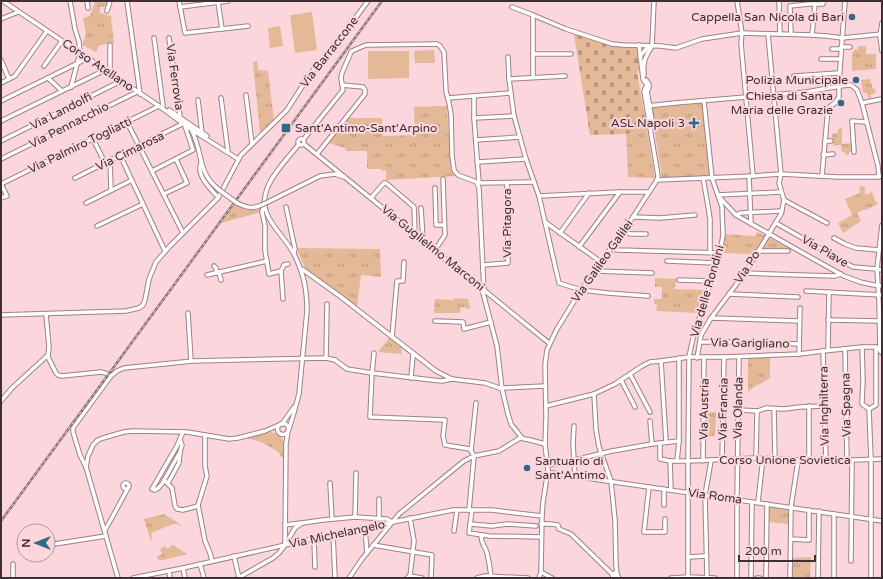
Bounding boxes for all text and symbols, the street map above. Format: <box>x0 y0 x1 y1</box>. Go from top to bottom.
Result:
place label: Cappella San Nicola di Bari <box>691 10 844 24</box>
marker: Cappella San Nicola di Bari <box>847 12 857 22</box>
street label: Via Barraccone <box>297 14 361 90</box>
street label: Corso Atellano <box>59 36 137 94</box>
street label: Via Ferrovia <box>163 43 187 111</box>
place label: Polizia Municipale <box>745 73 848 87</box>
marker: Polizia Municipale <box>851 75 861 85</box>
street label: Via Landolfi <box>28 89 94 133</box>
place label: Chiesa di Santa Maria delle Grazie <box>731 89 833 117</box>
marker: Chiesa di Santa Maria delle Grazie <box>836 98 846 108</box>
street label: Via Pennacchio <box>27 99 111 151</box>
street label: Via Palmiro Togliatti <box>26 114 134 176</box>
place label: ASL Napoli 3 <box>611 116 685 130</box>
marker: ASL Napoli 3 <box>688 117 700 129</box>
place label: Sant'Antimo-Sant'Arpino <box>295 121 437 135</box>
marker: Sant'Antimo-Sant'Arpino <box>280 122 292 134</box>
street label: Via Cimarosa <box>94 128 166 174</box>
street label: Via Pitagora <box>500 188 514 258</box>
street label: Via Guglielmo Marconi <box>379 202 488 294</box>
street label: Via Galileo Galilei <box>568 217 636 305</box>
street label: Via Piave <box>799 232 851 270</box>
street label: Via delle Rondini <box>687 243 727 339</box>
street label: Via Po <box>731 248 763 286</box>
street label: Via Garigliano <box>710 335 790 351</box>
street label: Via Inghilterra <box>816 366 832 446</box>
street label: Via Spagna <box>838 373 854 437</box>
street label: Via Francia <box>715 377 731 441</box>
street label: Via Olanda <box>730 377 746 439</box>
street label: Via Austria <box>696 378 712 440</box>
street label: Corso Unione Sovietica <box>719 453 851 467</box>
place label: Santuario di Sant'Antimo <box>535 454 605 482</box>
marker: Santuario di Sant'Antimo <box>522 463 532 473</box>
street label: Via Roma <box>687 485 743 507</box>
street label: Via Michelangelo <box>288 517 386 551</box>
north arrow <box>16 523 56 563</box>
scale bar <box>739 537 815 563</box>
text: N <box>20 539 33 547</box>
text: 200 m <box>745 544 782 558</box>

